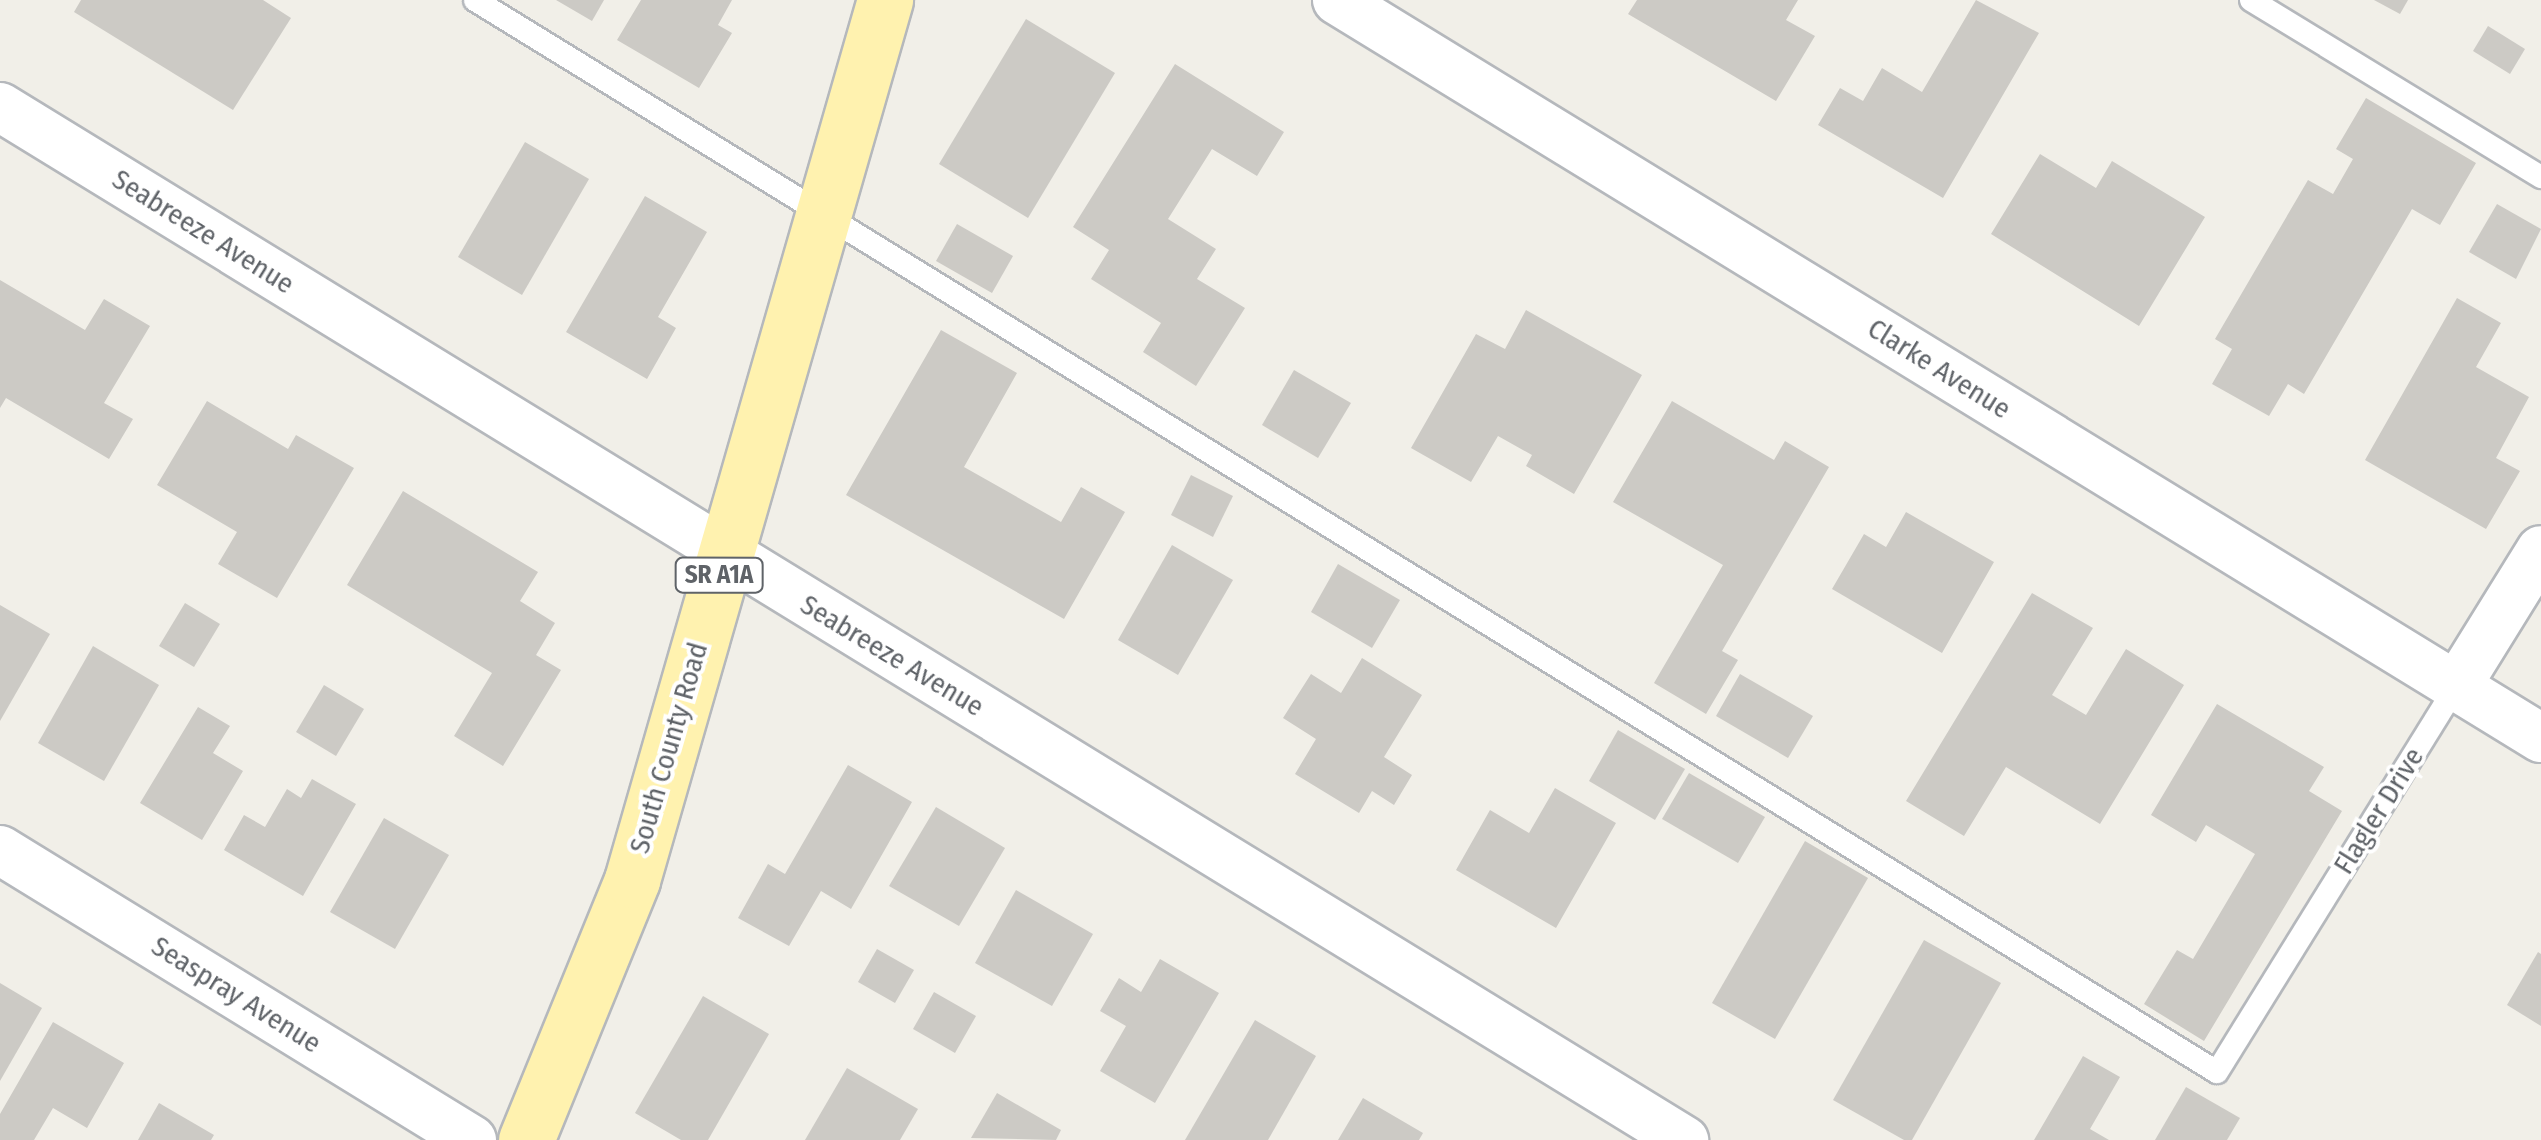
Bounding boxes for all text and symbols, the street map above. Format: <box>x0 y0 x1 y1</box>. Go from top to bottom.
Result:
street label: Seabreeze Avenue <box>106 163 300 301</box>
street label: Clarke Avenue <box>1861 312 2017 426</box>
road number: SR A1A <box>674 555 764 595</box>
street label: Seabreeze Avenue <box>794 588 990 724</box>
street label: South County Road <box>623 639 715 857</box>
street label: Flagler Drive <box>2327 742 2431 880</box>
street label: Seaspray Avenue <box>145 930 327 1060</box>

